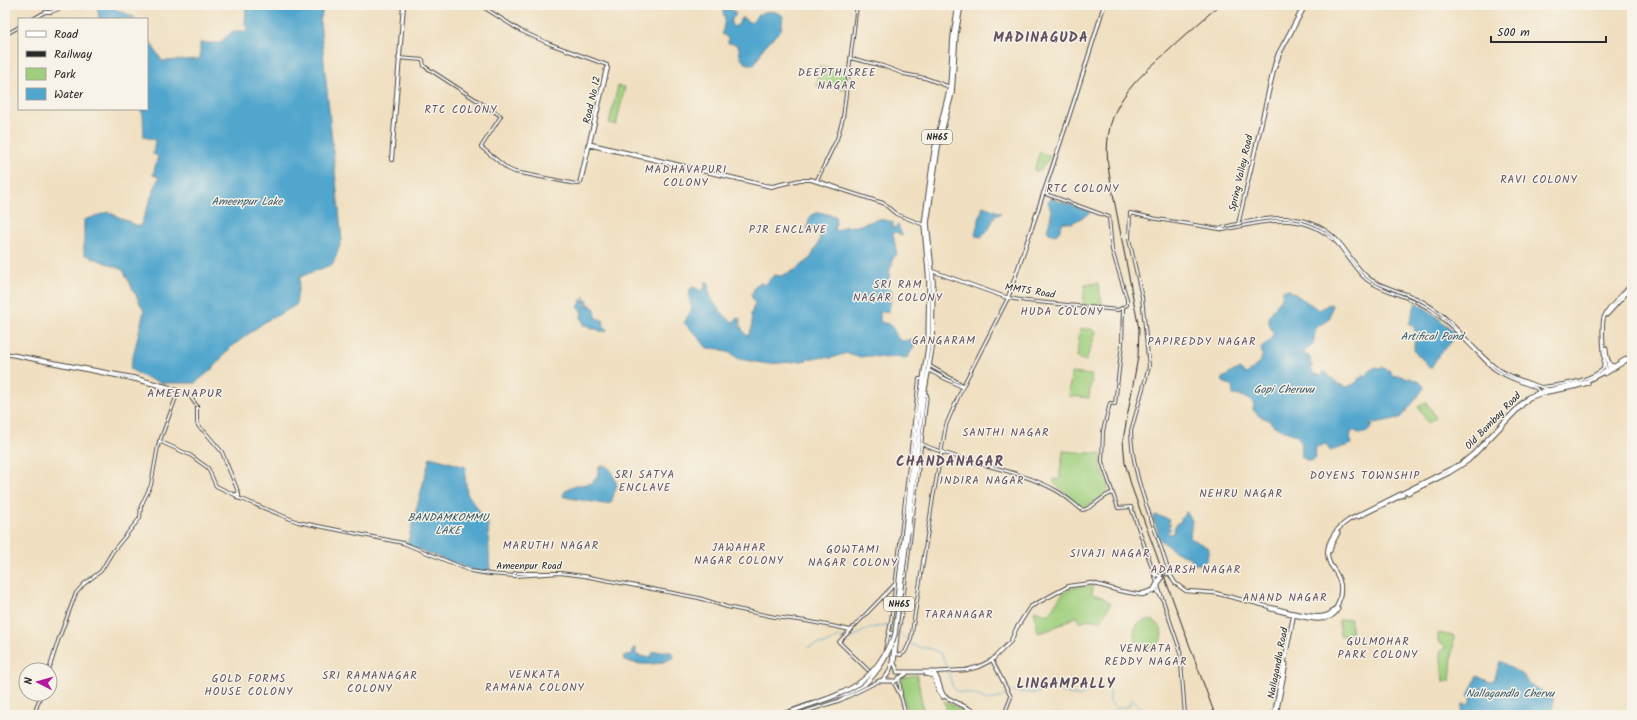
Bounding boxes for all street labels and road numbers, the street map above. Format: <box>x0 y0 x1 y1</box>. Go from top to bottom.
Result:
street label: Road No 12 <box>579 74 605 125</box>
road number: NH65 <box>922 130 952 144</box>
street label: Spring Valley Road <box>1224 132 1258 213</box>
street label: MMTS Road <box>1004 279 1057 303</box>
street label: Old Bombay Road <box>1461 388 1526 454</box>
street label: Ameenpur Road <box>496 558 563 574</box>
road number: NH65 <box>884 597 914 611</box>
street label: Nallagandla Road <box>1263 625 1293 700</box>

